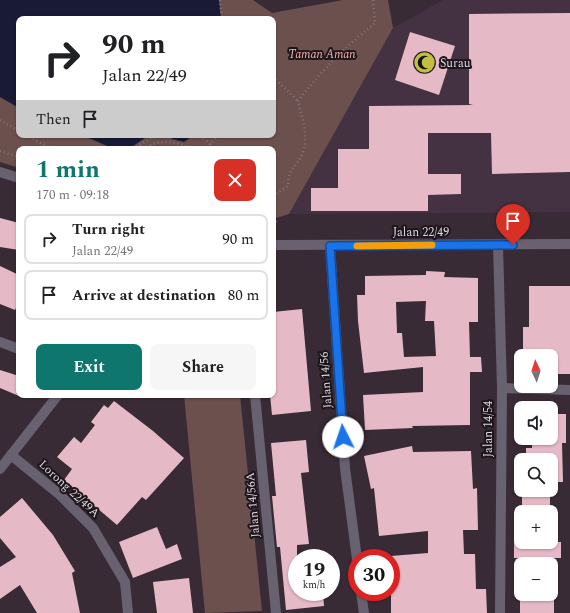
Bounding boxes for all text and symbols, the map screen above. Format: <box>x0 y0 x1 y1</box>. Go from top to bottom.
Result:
text: 90 m <box>102 23 166 66</box>
icon: right <box>36 32 88 84</box>
park label: Taman Aman <box>288 45 356 64</box>
mosque icon: Surau <box>412 50 438 76</box>
place label: Surau <box>440 54 471 73</box>
text: Jalan 22/49 <box>102 62 187 89</box>
text: Then <box>36 108 71 131</box>
icon: arrive <box>79 108 101 130</box>
text: 1 min <box>36 152 100 188</box>
button: close <box>214 159 256 201</box>
text: 170 m · 09:18 <box>36 185 109 205</box>
pin <box>496 204 530 245</box>
icon: arrive <box>502 210 524 232</box>
text: Turn right <box>72 218 145 241</box>
street label: Jalan 22/49 <box>393 223 449 242</box>
icon: right <box>38 228 60 250</box>
text: 90 m <box>222 228 254 251</box>
text: Jalan 22/49 <box>72 241 133 261</box>
icon: arrive <box>38 284 60 306</box>
text: Arrive at destination <box>72 284 216 307</box>
text: 80 m <box>228 284 259 307</box>
button: Exit <box>36 344 142 390</box>
button: Share <box>150 344 256 390</box>
north arrow <box>514 349 558 393</box>
map controls <box>514 349 558 601</box>
street label: Jalan 14/56 <box>315 351 337 409</box>
street label: Jalan 14/54 <box>479 401 498 457</box>
button: sound <box>514 401 558 445</box>
position arrow <box>322 416 364 458</box>
button: search <box>514 453 558 497</box>
street label: Lorong 22/49A <box>34 456 104 522</box>
street label: Jalan 14/56A <box>241 472 265 538</box>
button: + <box>514 505 558 549</box>
speed limit sign: 30 <box>348 549 400 601</box>
text: 19 <box>303 555 325 585</box>
button: − <box>514 557 558 601</box>
text: km/h <box>303 577 325 593</box>

